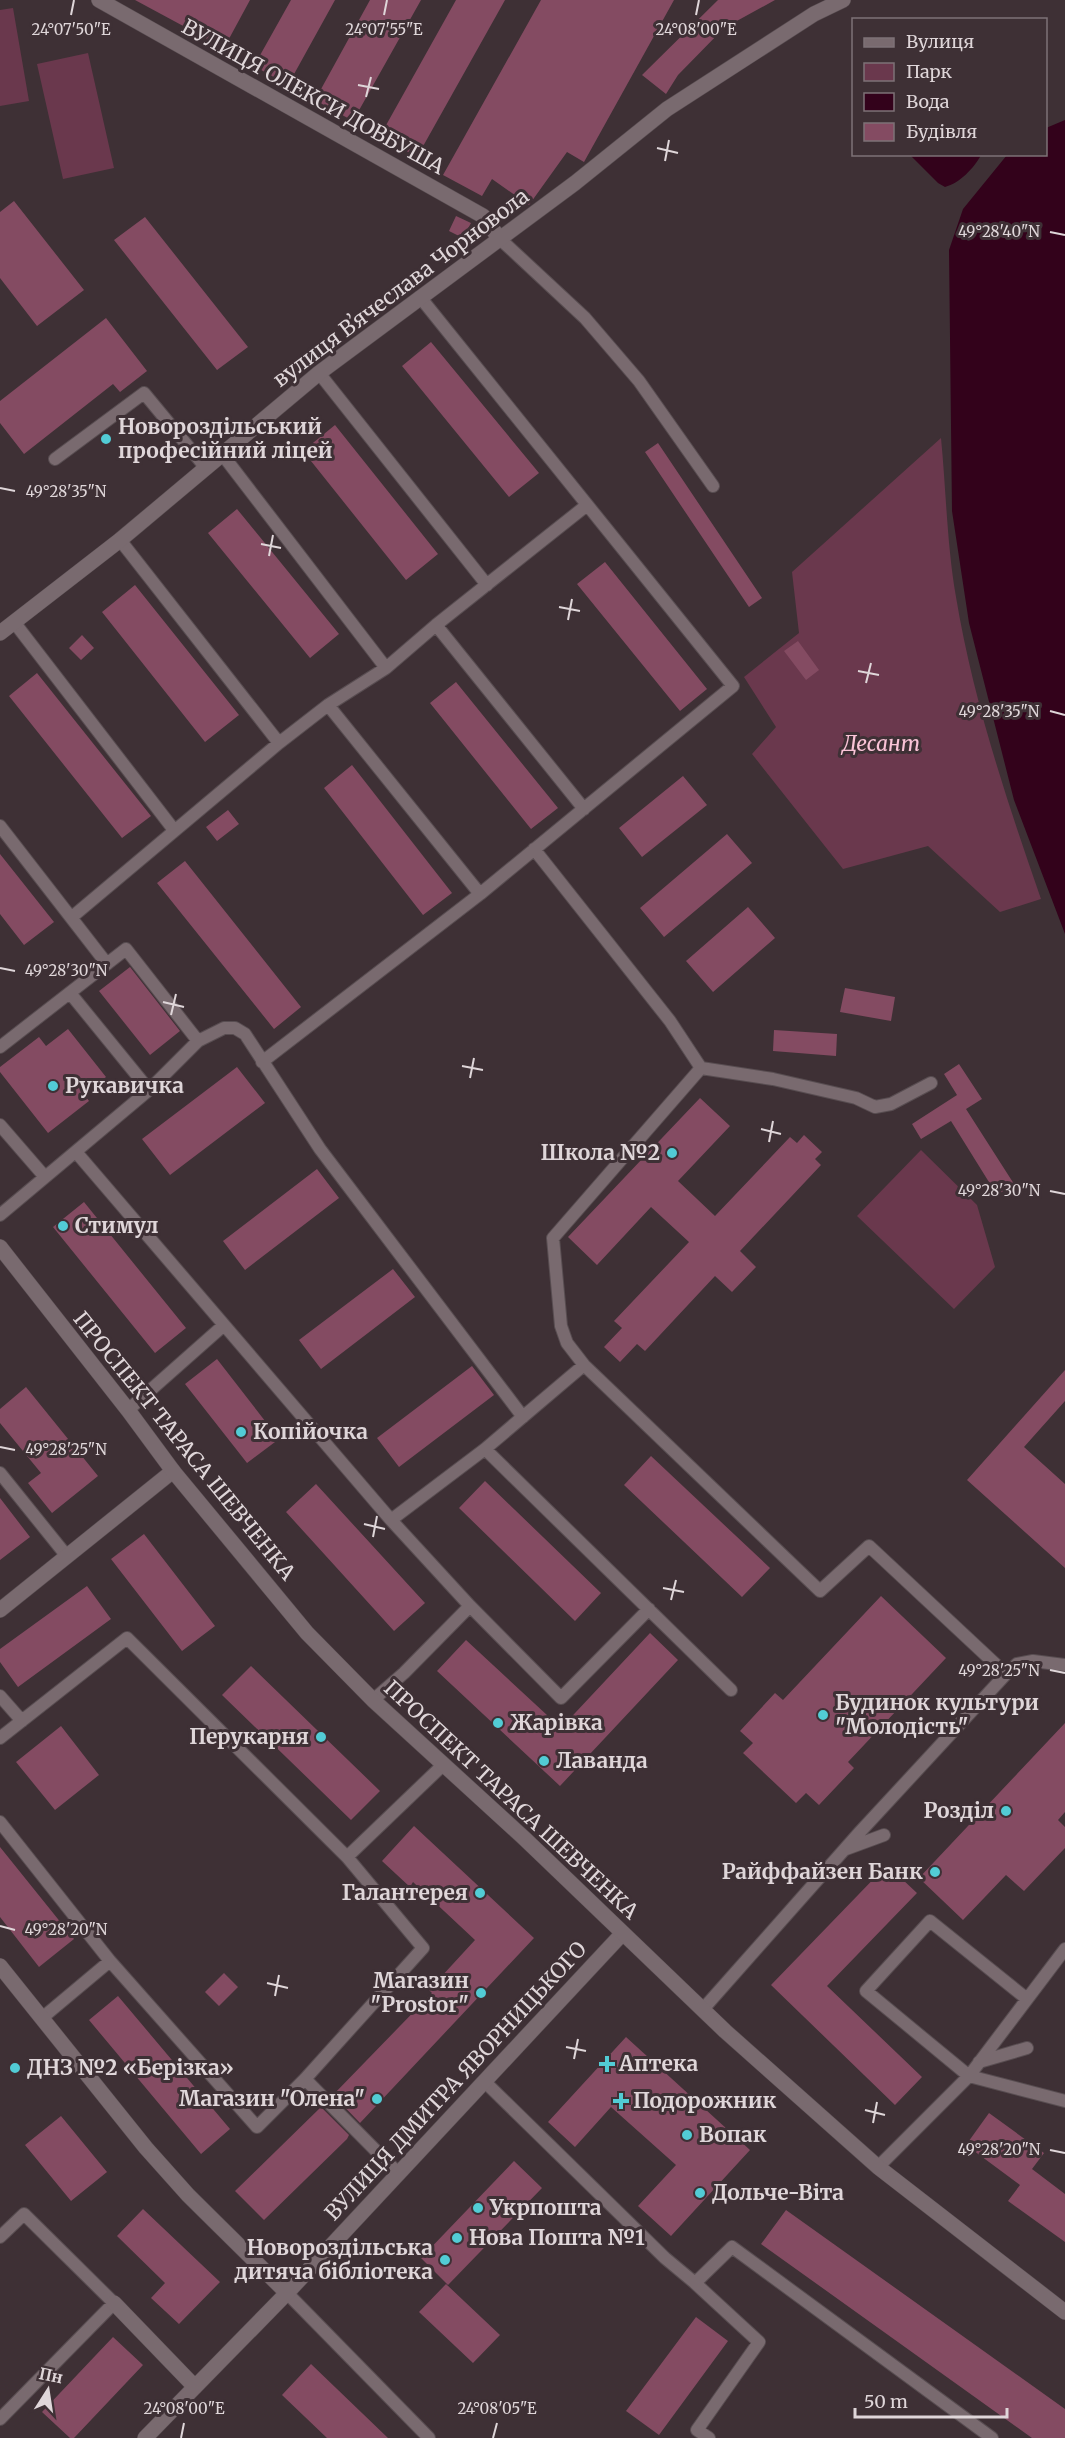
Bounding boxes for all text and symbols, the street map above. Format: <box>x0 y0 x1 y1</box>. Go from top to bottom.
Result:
street label: ВУЛИЦЯ ОЛЕКСИ ДОВБУША <box>177 13 450 180</box>
legend <box>852 18 1047 156</box>
text: 24°07'50"E <box>31 20 111 39</box>
text: 24°07'55"E <box>345 20 423 39</box>
text: 24°08'00"E <box>656 20 737 39</box>
text: Вулиця <box>906 30 974 53</box>
text: Парк <box>906 60 952 83</box>
text: Вода <box>906 90 950 113</box>
text: Будівля <box>906 120 977 143</box>
street label: вулиця Вʼячеслава Чорновола <box>267 183 534 393</box>
text: 49°28'40"N <box>958 222 1040 241</box>
place label: Новороздільський професійний ліцей <box>118 413 333 464</box>
marker: Новороздільський професійний ліцей <box>99 432 113 446</box>
text: 49°28'35"N <box>26 482 107 501</box>
text: 49°28'35"N <box>959 702 1040 721</box>
park label: Десант <box>840 730 920 757</box>
text: 49°28'30"N <box>25 961 108 980</box>
place label: Рукавичка <box>65 1072 184 1099</box>
marker: Рукавичка <box>46 1079 60 1093</box>
place label: Школа №2 <box>541 1139 660 1166</box>
marker: Школа №2 <box>665 1146 679 1160</box>
text: 49°28'30"N <box>958 1181 1041 1200</box>
place label: Стимул <box>75 1212 159 1239</box>
marker: Стимул <box>56 1219 70 1233</box>
street label: ПРОСПЕКТ ТАРАСА ШЕВЧЕНКА <box>67 1306 301 1586</box>
place label: Копійочка <box>253 1418 368 1445</box>
marker: Копійочка <box>234 1425 248 1439</box>
text: 49°28'25"N <box>25 1440 107 1459</box>
text: 49°28'25"N <box>958 1661 1040 1680</box>
street label: ПРОСПЕКТ ТАРАСА ШЕВЧЕНКА <box>378 1674 644 1925</box>
place label: Будинок культури "Молодість" <box>835 1689 1039 1740</box>
marker: Будинок культури "Молодість" <box>816 1708 830 1722</box>
place label: Жарівка <box>510 1709 603 1736</box>
marker: Жарівка <box>491 1716 505 1730</box>
place label: Перукарня <box>189 1723 309 1750</box>
marker: Перукарня <box>314 1730 328 1744</box>
place label: Лаванда <box>556 1747 648 1774</box>
marker: Лаванда <box>537 1754 551 1768</box>
place label: Розділ <box>924 1797 994 1824</box>
marker: Розділ <box>999 1804 1013 1818</box>
place label: Райффайзен Банк <box>722 1858 923 1885</box>
marker: Райффайзен Банк <box>928 1865 942 1879</box>
place label: Галантерея <box>341 1879 468 1906</box>
marker: Галантерея <box>473 1886 487 1900</box>
text: 49°28'20"N <box>25 1920 108 1939</box>
street label: ВУЛИЦЯ ДМИТРА ЯВОРНИЦЬКОГО <box>319 1935 592 2226</box>
place label: Магазин "Prostor" <box>370 1967 469 2018</box>
marker: Магазин "Prostor" <box>474 1986 488 2000</box>
place label: Аптека <box>618 2050 699 2077</box>
place label: ДНЗ №2 «Берізка» <box>27 2054 234 2081</box>
marker: Аптека <box>600 2057 614 2071</box>
marker: ДНЗ №2 «Берізка» <box>8 2061 22 2075</box>
place label: Магазин "Олена" <box>179 2085 365 2112</box>
place label: Подорожник <box>633 2087 777 2114</box>
marker: Магазин "Олена" <box>370 2092 384 2106</box>
marker: Подорожник <box>614 2094 628 2108</box>
place label: Вопак <box>699 2121 767 2148</box>
marker: Вопак <box>680 2128 694 2142</box>
text: 49°28'20"N <box>958 2140 1041 2159</box>
place label: Дольче-Віта <box>712 2179 844 2206</box>
marker: Дольче-Віта <box>693 2186 707 2200</box>
place label: Укрпошта <box>489 2194 602 2221</box>
marker: Укрпошта <box>471 2201 485 2215</box>
place label: Нова Пошта №1 <box>469 2224 645 2251</box>
marker: Нова Пошта №1 <box>450 2231 464 2245</box>
place label: Новороздільська дитяча бібліотека <box>233 2234 433 2285</box>
marker: Новороздільська дитяча бібліотека <box>438 2253 452 2267</box>
north arrow <box>18 2360 78 2420</box>
text: Пн <box>37 2363 65 2388</box>
scale bar <box>855 2381 1006 2419</box>
text: 50 m <box>864 2390 908 2413</box>
text: 24°08'00"E <box>144 2399 225 2418</box>
text: 24°08'05"E <box>457 2399 537 2418</box>

